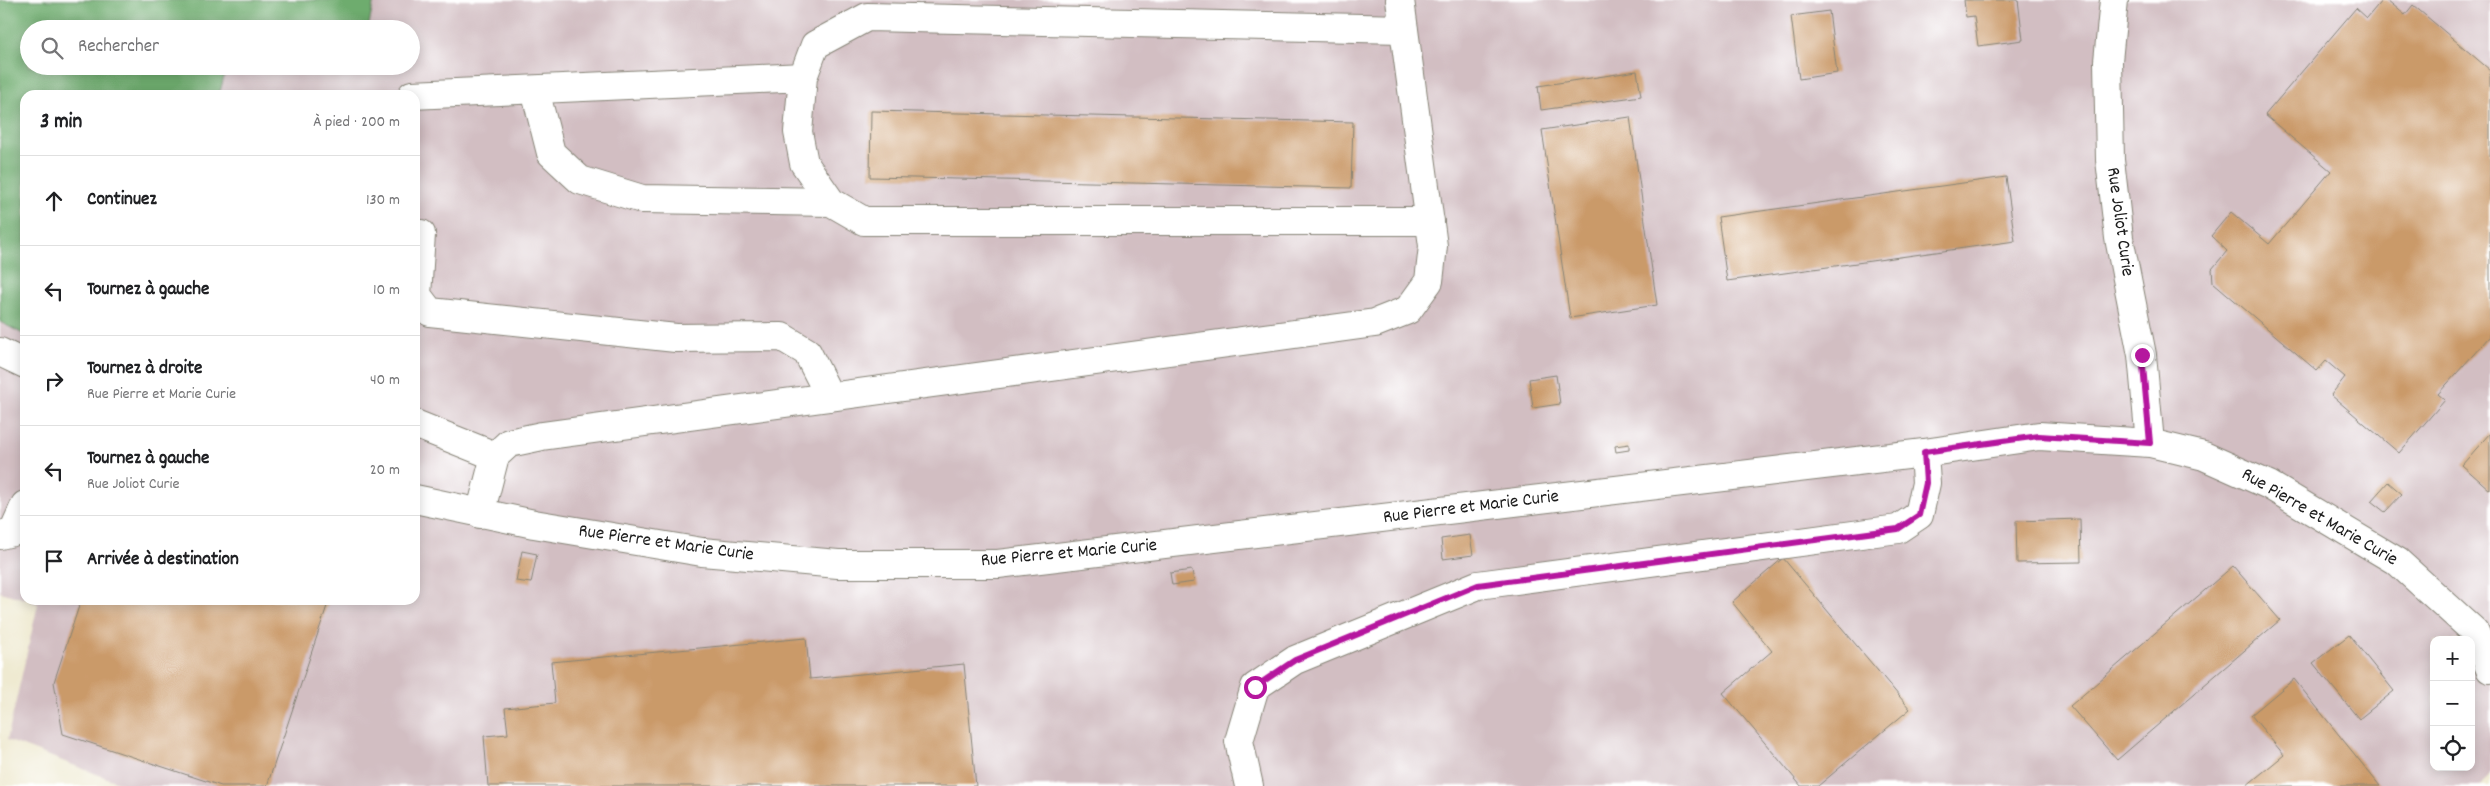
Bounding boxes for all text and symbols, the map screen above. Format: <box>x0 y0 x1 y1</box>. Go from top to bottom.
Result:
search box <box>20 20 420 75</box>
icon: search <box>38 34 66 62</box>
text: Rechercher <box>78 34 159 61</box>
text: 3 min <box>40 108 82 138</box>
text: À pied · 200 m <box>313 111 400 134</box>
street label: Rue Joliot Curie <box>2098 166 2140 278</box>
icon: ahead <box>40 187 68 215</box>
text: Continuez <box>87 187 157 214</box>
text: 130 m <box>366 189 400 212</box>
icon: left <box>40 277 68 305</box>
text: Tournez à gauche <box>87 277 209 304</box>
text: 10 m <box>373 279 400 302</box>
route end <box>2131 344 2154 367</box>
text: Tournez à droite <box>87 356 202 383</box>
icon: right <box>40 367 68 395</box>
text: 40 m <box>370 369 400 392</box>
text: Rue Pierre et Marie Curie <box>87 383 236 406</box>
text: Tournez à gauche <box>87 446 209 473</box>
icon: left <box>40 457 68 485</box>
text: 20 m <box>370 459 400 482</box>
street label: Rue Pierre et Marie Curie <box>2236 462 2402 574</box>
text: Rue Joliot Curie <box>87 473 179 496</box>
street label: Rue Pierre et Marie Curie <box>1382 484 1560 532</box>
street label: Rue Pierre et Marie Curie <box>577 518 755 570</box>
street label: Rue Pierre et Marie Curie <box>980 533 1158 575</box>
icon: arrive <box>40 547 68 575</box>
text: Arrivée à destination <box>87 547 239 574</box>
map controls <box>2430 636 2475 771</box>
button: + <box>2430 636 2475 681</box>
route start <box>1244 676 1267 699</box>
button: − <box>2430 681 2475 726</box>
button: locate <box>2430 726 2475 771</box>

